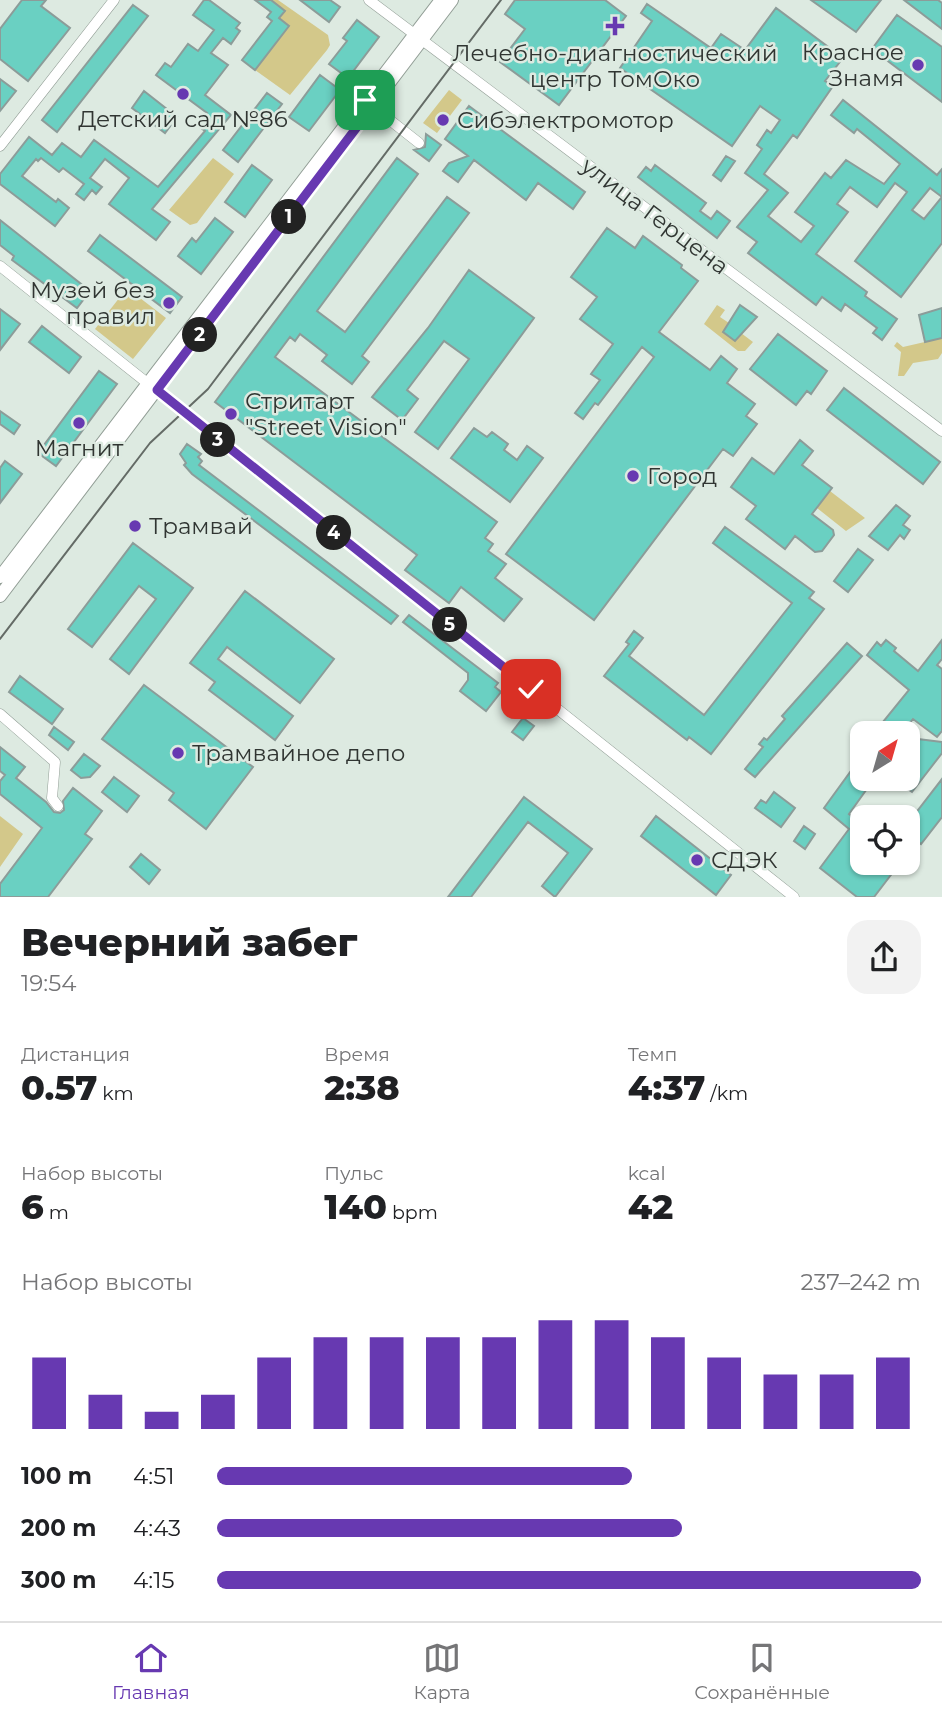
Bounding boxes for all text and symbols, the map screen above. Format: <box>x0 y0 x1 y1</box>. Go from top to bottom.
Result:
marker: Лечебно-диагностический центр ТомОко <box>605 16 625 36</box>
place label: Красное Знамя <box>802 38 904 92</box>
place label: Лечебно-диагностический центр ТомОко <box>453 39 778 93</box>
marker: Красное Знамя <box>910 57 926 73</box>
pin <box>335 70 395 130</box>
icon: arrive <box>346 81 384 119</box>
marker: Детский сад №86 <box>175 86 191 102</box>
place label: Детский сад №86 <box>78 105 288 133</box>
place label: Сибэлектромотор <box>457 106 674 134</box>
marker: Сибэлектромотор <box>435 112 451 128</box>
street label: улица Герцена <box>575 151 734 280</box>
pin: 1 <box>272 200 306 234</box>
text: 1 <box>285 205 292 228</box>
place label: Музей без правил <box>30 276 155 330</box>
marker: Музей без правил <box>161 295 177 311</box>
pin: 2 <box>182 318 218 352</box>
text: 2 <box>194 323 205 346</box>
place label: Стритарт "Street Vision" <box>245 387 407 441</box>
marker: Стритарт "Street Vision" <box>223 406 239 422</box>
marker: Магнит <box>71 415 87 431</box>
pin: 3 <box>200 422 235 458</box>
text: 3 <box>212 428 223 451</box>
place label: Магнит <box>35 434 123 462</box>
place label: Город <box>647 462 717 490</box>
marker: Город <box>625 468 641 484</box>
place label: Трамвай <box>149 512 253 540</box>
pin: 4 <box>316 516 352 550</box>
marker: Трамвай <box>127 518 143 534</box>
text: 4 <box>327 521 340 544</box>
pin: 5 <box>433 608 468 642</box>
text: 5 <box>444 613 455 636</box>
pin <box>501 659 561 719</box>
icon: check <box>512 670 550 708</box>
north arrow <box>850 721 920 791</box>
map controls <box>850 721 920 875</box>
place label: Трамвайное депо <box>192 739 405 767</box>
marker: Трамвайное депо <box>170 745 186 761</box>
button: locate <box>850 805 920 875</box>
place label: СДЭК <box>711 846 778 874</box>
marker: СДЭК <box>689 852 705 868</box>
text: Вечерний забег <box>21 919 358 966</box>
button: share <box>847 920 921 994</box>
text: 19:54 <box>21 969 76 997</box>
text: Дистанция <box>21 1043 130 1066</box>
text: Время <box>324 1043 390 1066</box>
text: Темп <box>628 1043 677 1066</box>
text: 0.57 <box>21 1066 97 1109</box>
text: 2:38 <box>324 1066 400 1109</box>
text: 4:37 <box>628 1066 705 1109</box>
text: km <box>97 1082 134 1105</box>
text: /km <box>705 1082 748 1105</box>
text: Набор высоты <box>21 1162 163 1185</box>
text: Пульс <box>324 1162 384 1185</box>
text: kcal <box>628 1162 666 1185</box>
text: 6 <box>21 1185 44 1228</box>
text: 140 <box>324 1185 387 1228</box>
text: 42 <box>628 1185 673 1228</box>
text: m <box>44 1201 69 1224</box>
text: bpm <box>387 1201 438 1224</box>
text: Набор высоты <box>21 1268 193 1296</box>
text: 237–242 m <box>800 1268 921 1296</box>
text: 100 m <box>21 1462 92 1490</box>
text: 4:51 <box>133 1462 175 1490</box>
text: 200 m <box>21 1514 96 1542</box>
text: 4:43 <box>133 1514 181 1542</box>
text: 300 m <box>21 1566 97 1594</box>
text: 4:15 <box>133 1566 175 1594</box>
tab: Главная <box>112 1639 190 1704</box>
tab: Карта <box>414 1639 470 1704</box>
tab: Сохранённые <box>694 1639 830 1704</box>

